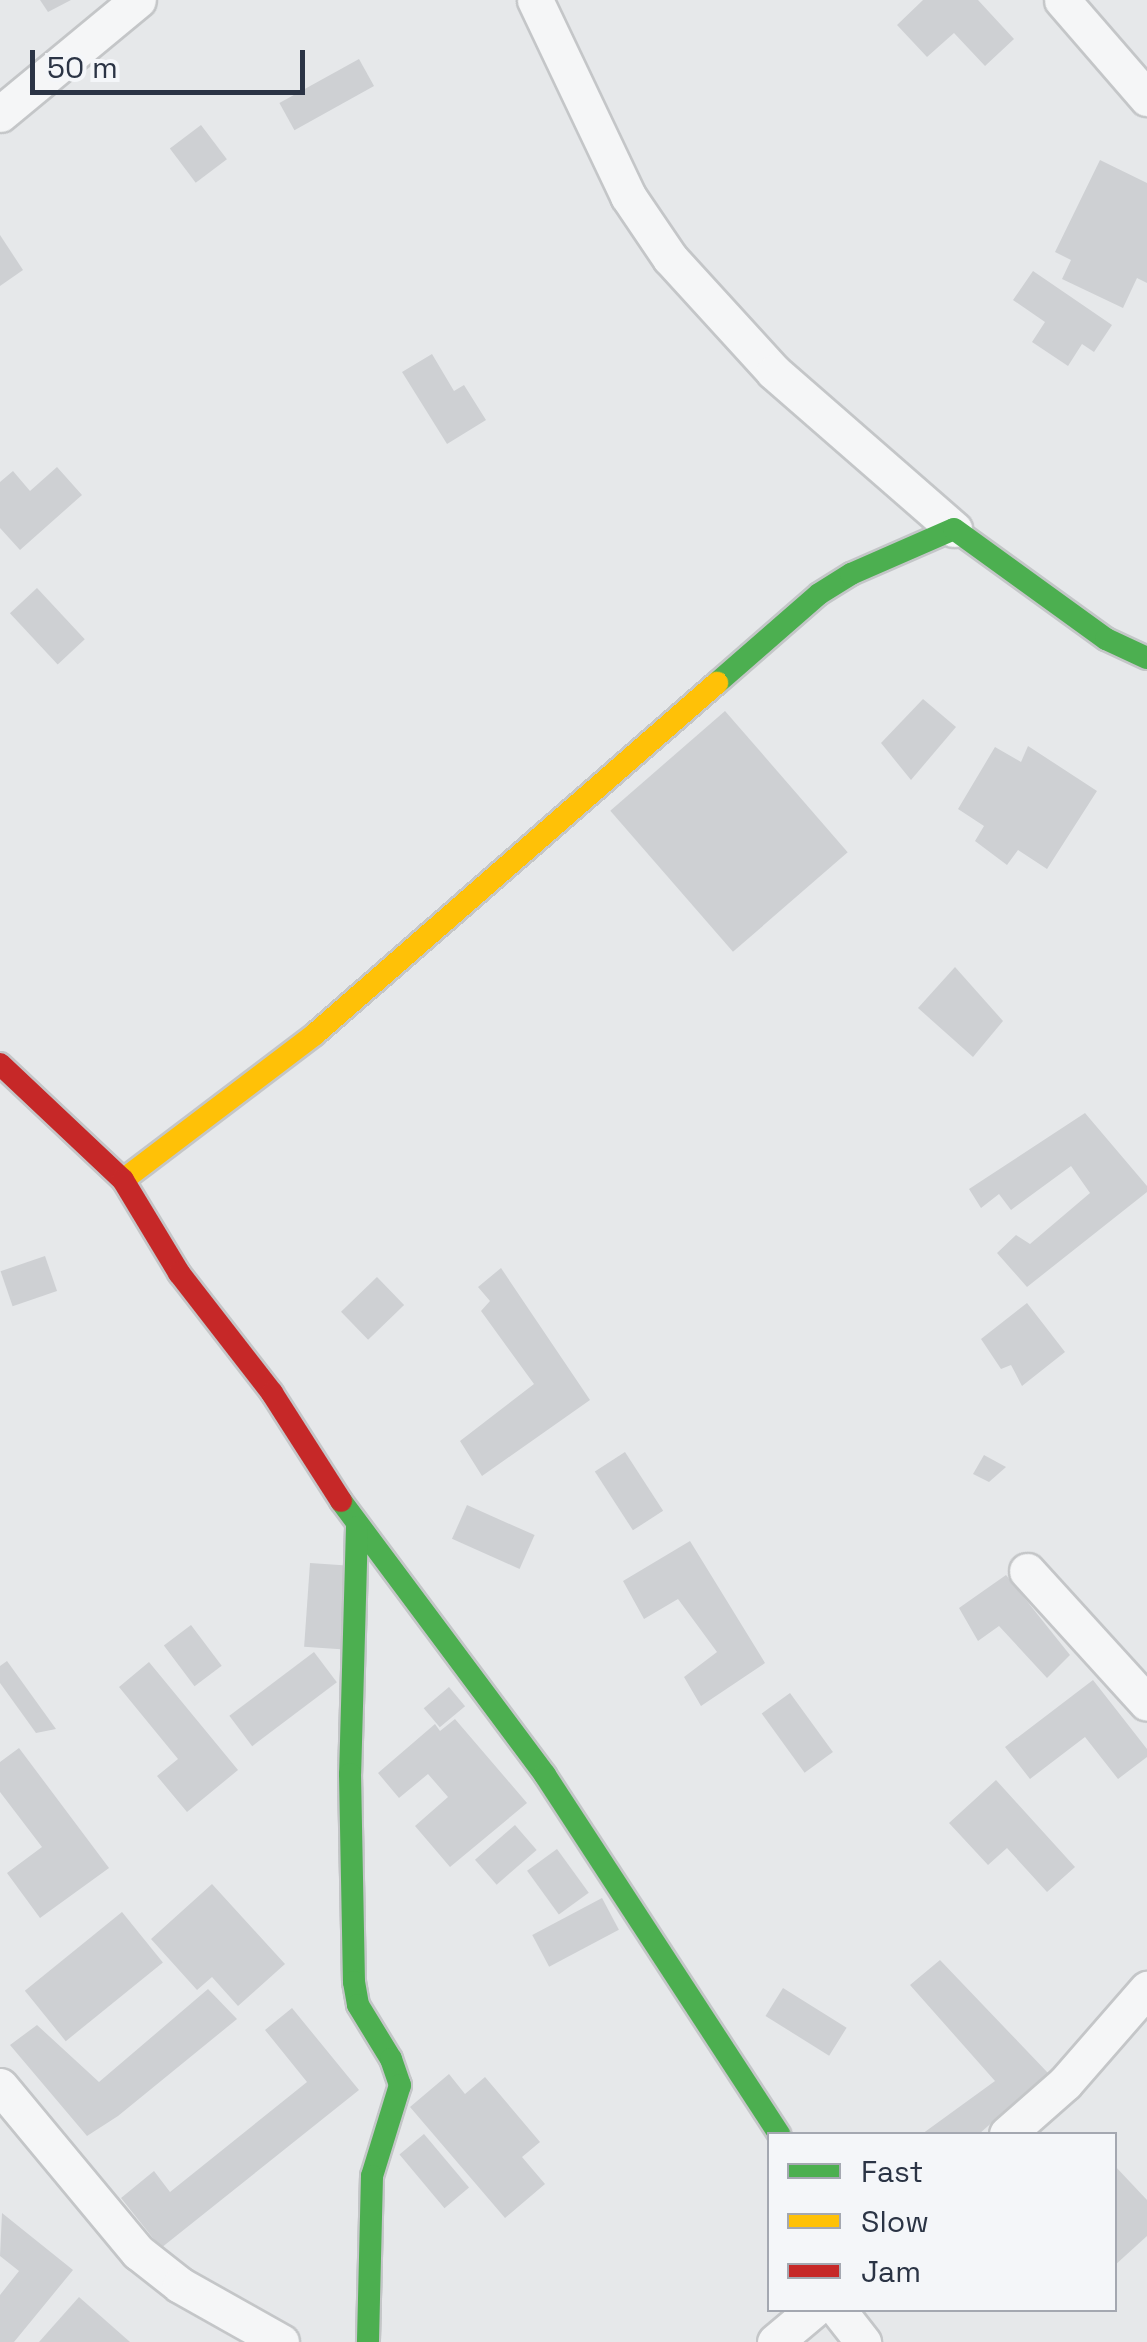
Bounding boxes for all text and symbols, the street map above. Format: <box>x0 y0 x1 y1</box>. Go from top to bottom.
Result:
scale bar <box>35 30 310 92</box>
text: 50 m <box>47 48 118 87</box>
legend <box>767 2132 1117 2312</box>
text: Fast <box>861 2152 923 2191</box>
text: Slow <box>861 2202 929 2241</box>
text: Jam <box>861 2252 921 2291</box>

